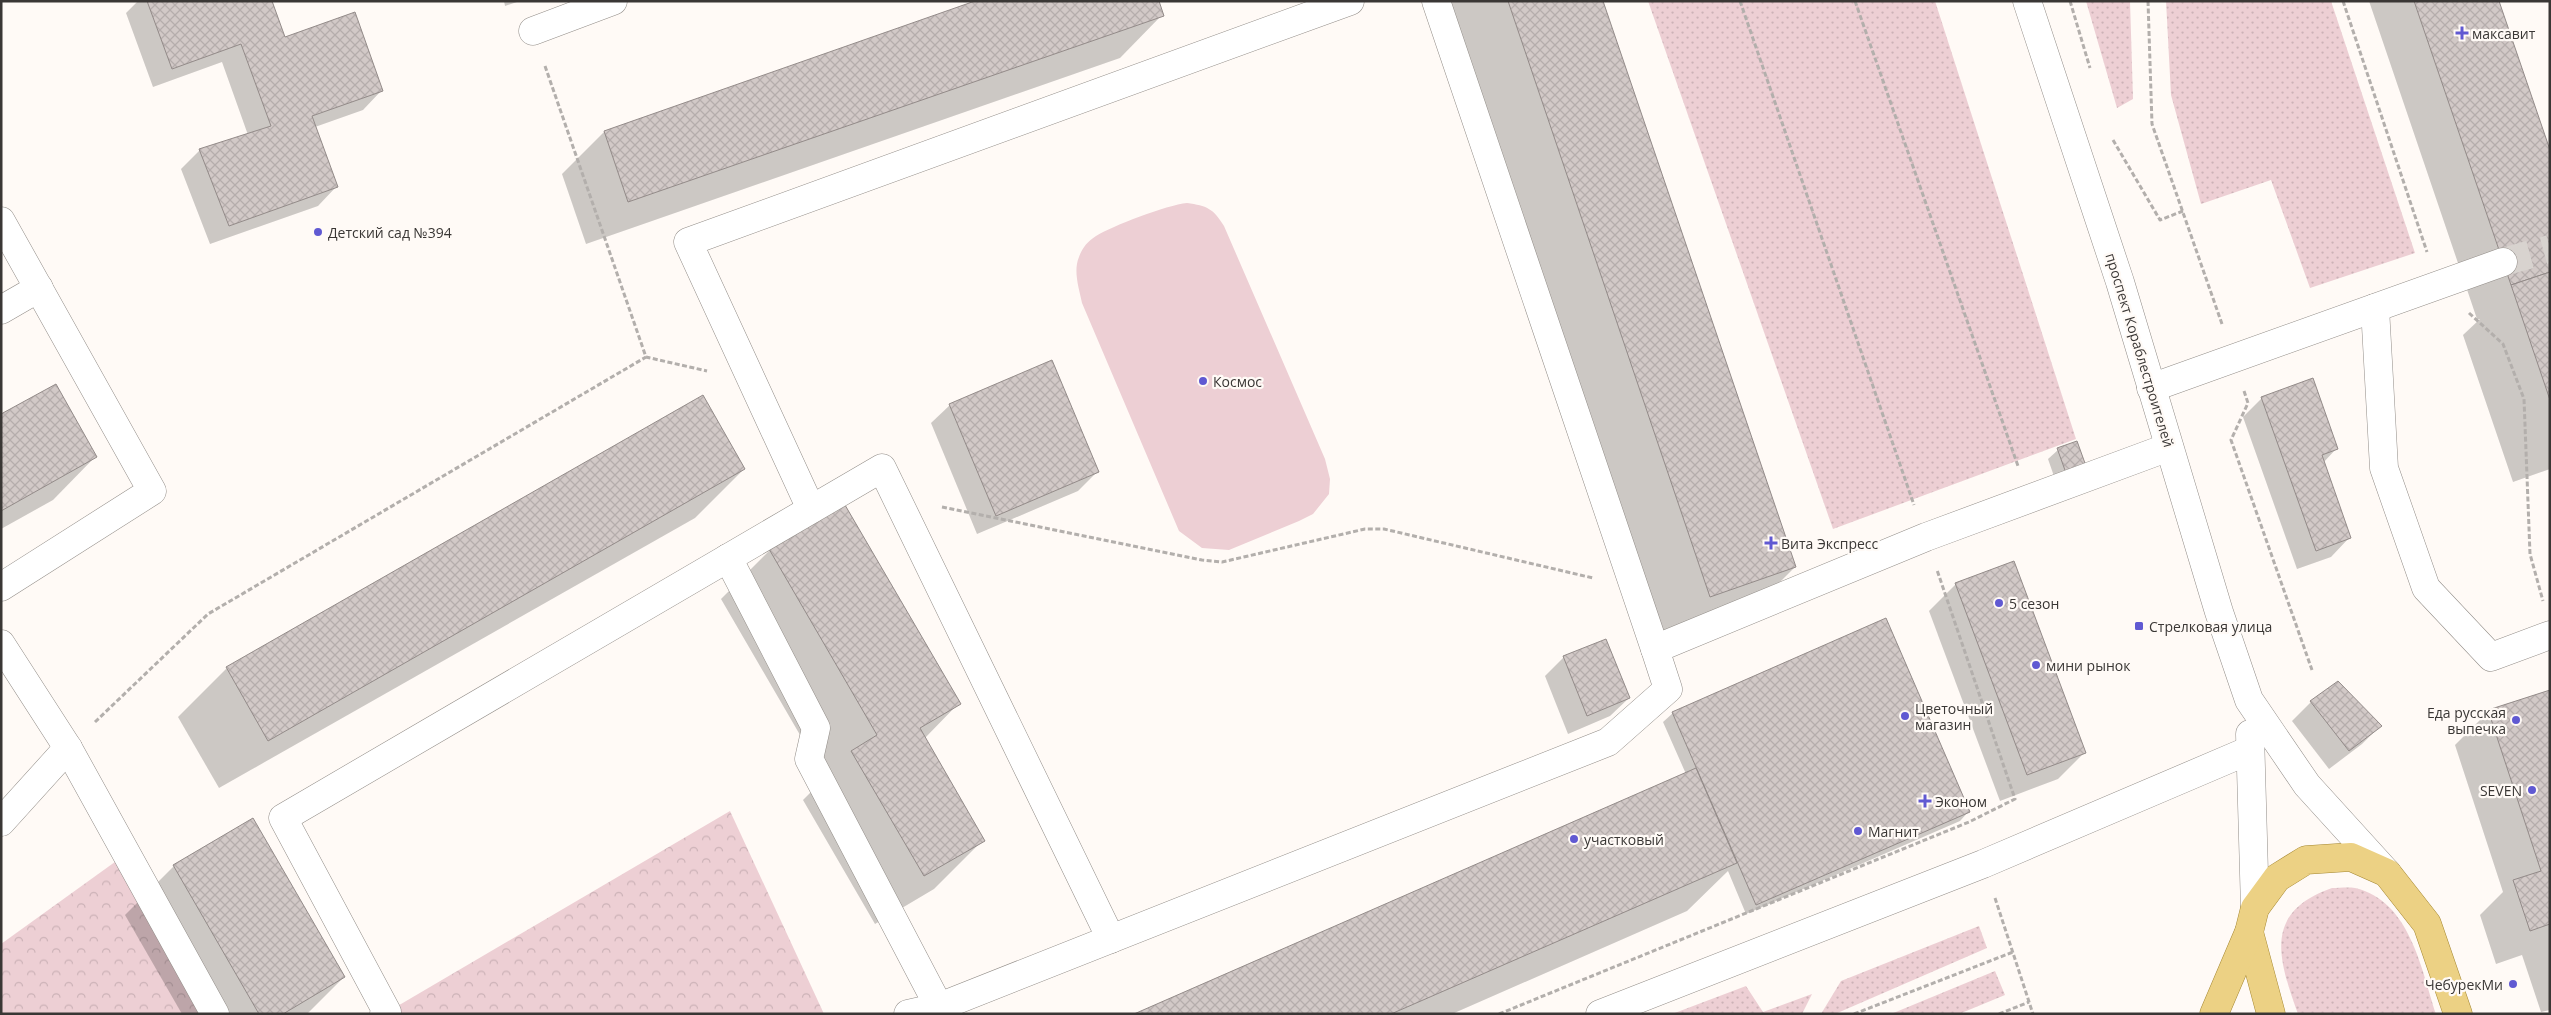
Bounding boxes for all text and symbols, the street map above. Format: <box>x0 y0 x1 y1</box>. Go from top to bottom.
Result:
place label: максавит <box>2472 24 2536 43</box>
marker: максавит <box>2456 27 2468 39</box>
place label: Детский сад №394 <box>328 223 452 242</box>
marker: Детский сад №394 <box>312 226 324 238</box>
street label: проспект Кораблестроителей <box>2101 250 2179 450</box>
place label: Космос <box>1213 372 1262 391</box>
marker: Космос <box>1197 375 1209 387</box>
place label: Вита Экспресс <box>1781 534 1879 553</box>
marker: Вита Экспресс <box>1765 537 1777 549</box>
place label: 5 сезон <box>2009 594 2059 613</box>
marker: 5 сезон <box>1993 597 2005 609</box>
place label: Стрелковая улица <box>2149 617 2272 636</box>
marker: Стрелковая улица <box>2133 620 2145 632</box>
place label: мини рынок <box>2046 656 2131 675</box>
marker: мини рынок <box>2030 659 2042 671</box>
place label: Цветочный магазин <box>1915 699 1993 734</box>
place label: Еда русская выпечка <box>2427 703 2506 738</box>
marker: Цветочный магазин <box>1899 710 1911 722</box>
marker: Еда русская выпечка <box>2510 714 2522 726</box>
place label: SEVEN <box>2480 781 2522 800</box>
marker: SEVEN <box>2526 784 2538 796</box>
place label: Эконом <box>1935 792 1987 811</box>
marker: Эконом <box>1919 795 1931 807</box>
place label: Магнит <box>1868 822 1919 841</box>
marker: Магнит <box>1852 825 1864 837</box>
place label: участковый <box>1584 830 1664 849</box>
marker: участковый <box>1568 833 1580 845</box>
place label: ЧебурекМи <box>2425 975 2503 994</box>
marker: ЧебурекМи <box>2507 978 2519 990</box>

